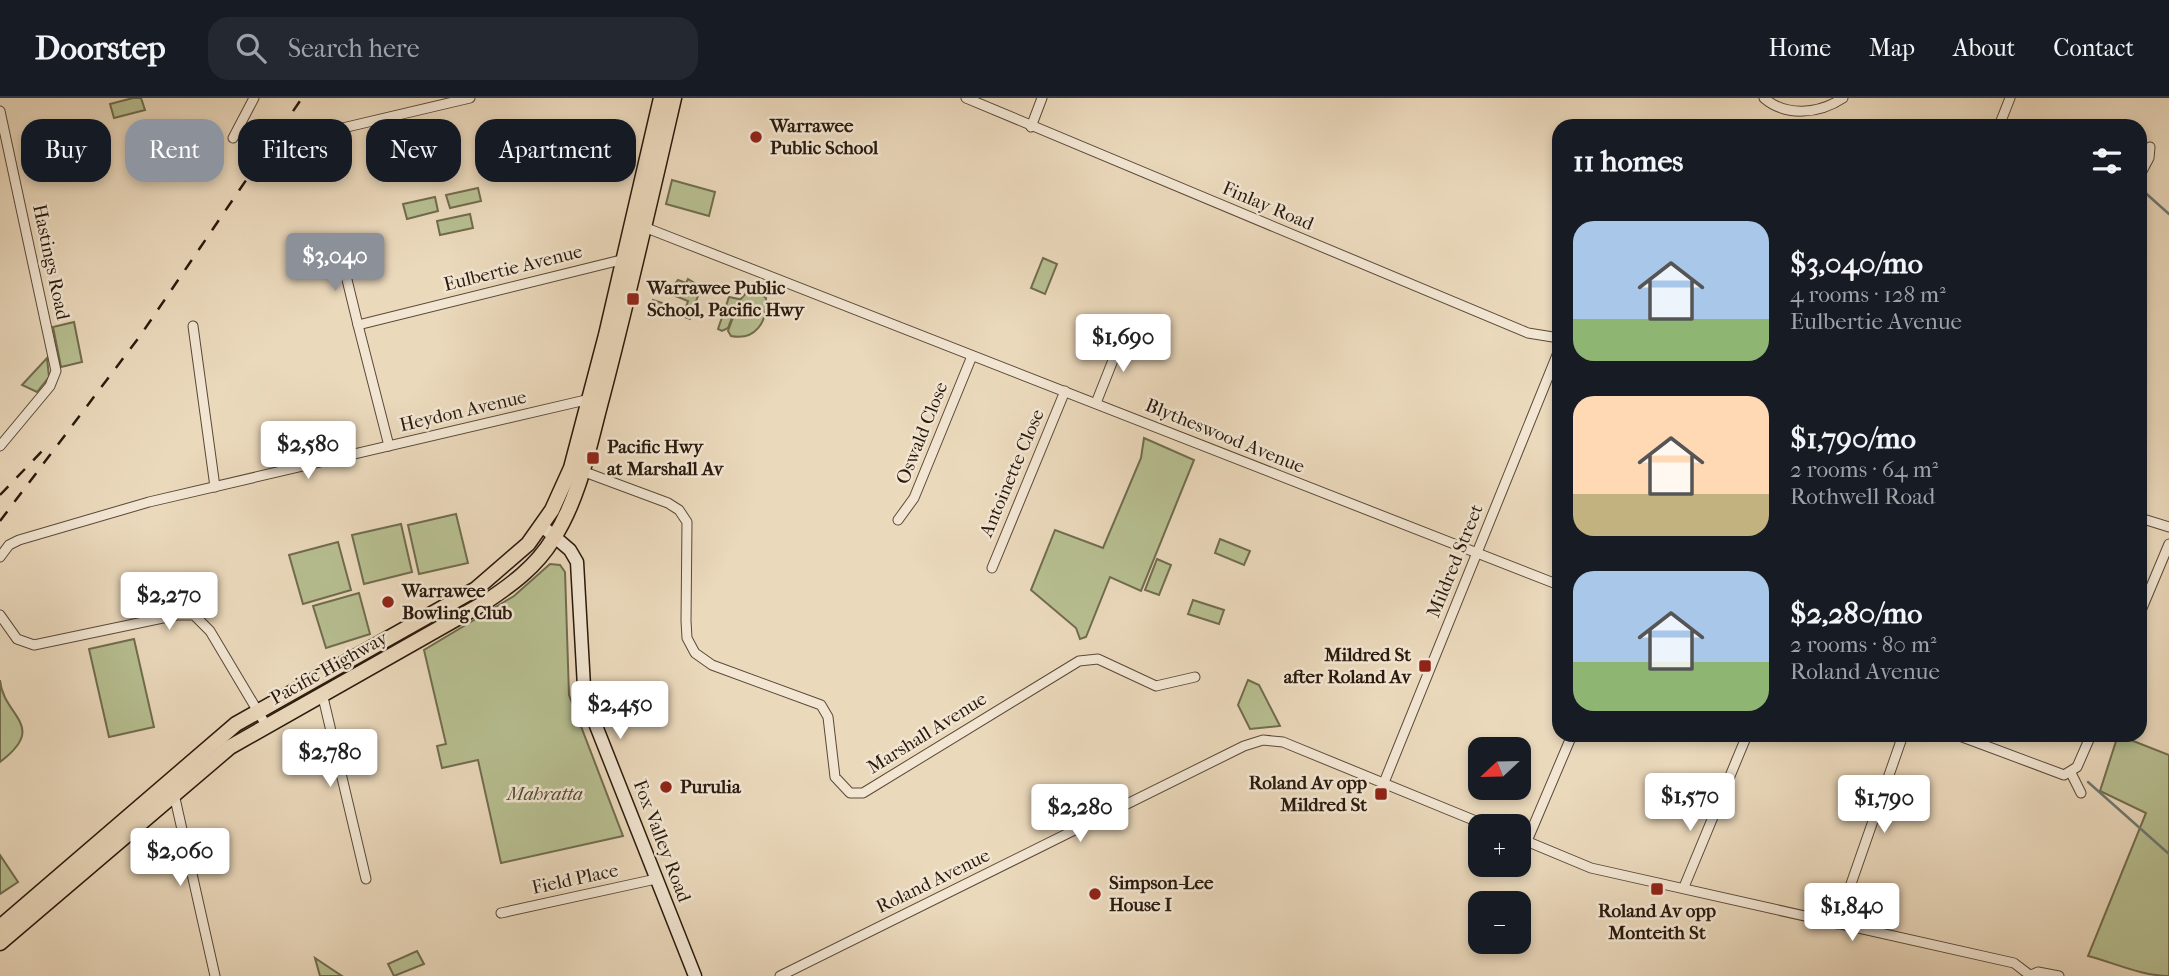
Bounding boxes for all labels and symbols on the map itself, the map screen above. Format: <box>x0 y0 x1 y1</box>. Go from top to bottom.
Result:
place label: Warrawee Public School <box>769 115 879 159</box>
marker: Warrawee Public School <box>748 129 764 145</box>
street label: Finlay Road <box>1219 177 1318 235</box>
street label: Hastings Road <box>28 202 74 323</box>
pin: $3,040 <box>278 234 392 293</box>
street label: Eulbertie Avenue <box>441 240 585 296</box>
place label: Warrawee Public School, Pacific Hwy <box>646 277 805 321</box>
marker: Warrawee Public School, Pacific Hwy <box>625 291 641 307</box>
pin: $1,690 <box>1066 314 1180 374</box>
street label: Oswald Close <box>892 379 952 487</box>
street label: Heydon Avenue <box>397 386 529 436</box>
street label: Blytheswood Avenue <box>1142 394 1308 478</box>
street label: Antoinette Close <box>975 406 1049 541</box>
pin: $2,580 <box>251 422 365 481</box>
place label: Pacific Hwy at Marshall Av <box>607 436 725 480</box>
marker: Pacific Hwy at Marshall Av <box>585 450 601 466</box>
street label: Mildred Street <box>1422 501 1488 621</box>
pin: $2,270 <box>112 573 226 632</box>
place label: Warrawee Bowling Club <box>401 580 512 624</box>
marker: Warrawee Bowling Club <box>380 594 396 610</box>
street label: Pacific Highway <box>267 626 392 709</box>
place label: Mildred St after Roland Av <box>1284 644 1412 688</box>
marker: Mildred St after Roland Av <box>1417 658 1433 674</box>
pin: $2,450 <box>563 682 677 741</box>
street label: Marshall Avenue <box>863 687 991 779</box>
pin: $2,780 <box>273 730 387 789</box>
north arrow <box>1468 737 1531 800</box>
place label: Roland Av opp Mildred St <box>1249 772 1367 816</box>
pin: $1,570 <box>1633 774 1747 833</box>
place label: Purulia <box>680 776 742 798</box>
pin: $1,790 <box>1827 776 1941 835</box>
street label: Fox Valley Road <box>629 777 696 906</box>
marker: Purulia <box>658 779 674 795</box>
park label: Mahratta <box>505 783 583 805</box>
pin: $2,280 <box>1023 784 1137 844</box>
marker: Roland Av opp Mildred St <box>1373 786 1389 802</box>
pin: $2,060 <box>123 828 237 888</box>
street label: Roland Avenue <box>873 844 993 918</box>
street label: Field Place <box>530 859 620 899</box>
place label: Simpson-Lee House I <box>1109 872 1214 916</box>
marker: Roland Av opp Monteith St <box>1649 881 1665 897</box>
pin: $1,840 <box>1795 884 1909 943</box>
marker: Simpson-Lee House I <box>1087 886 1103 902</box>
place label: Roland Av opp Monteith St <box>1598 900 1716 944</box>

